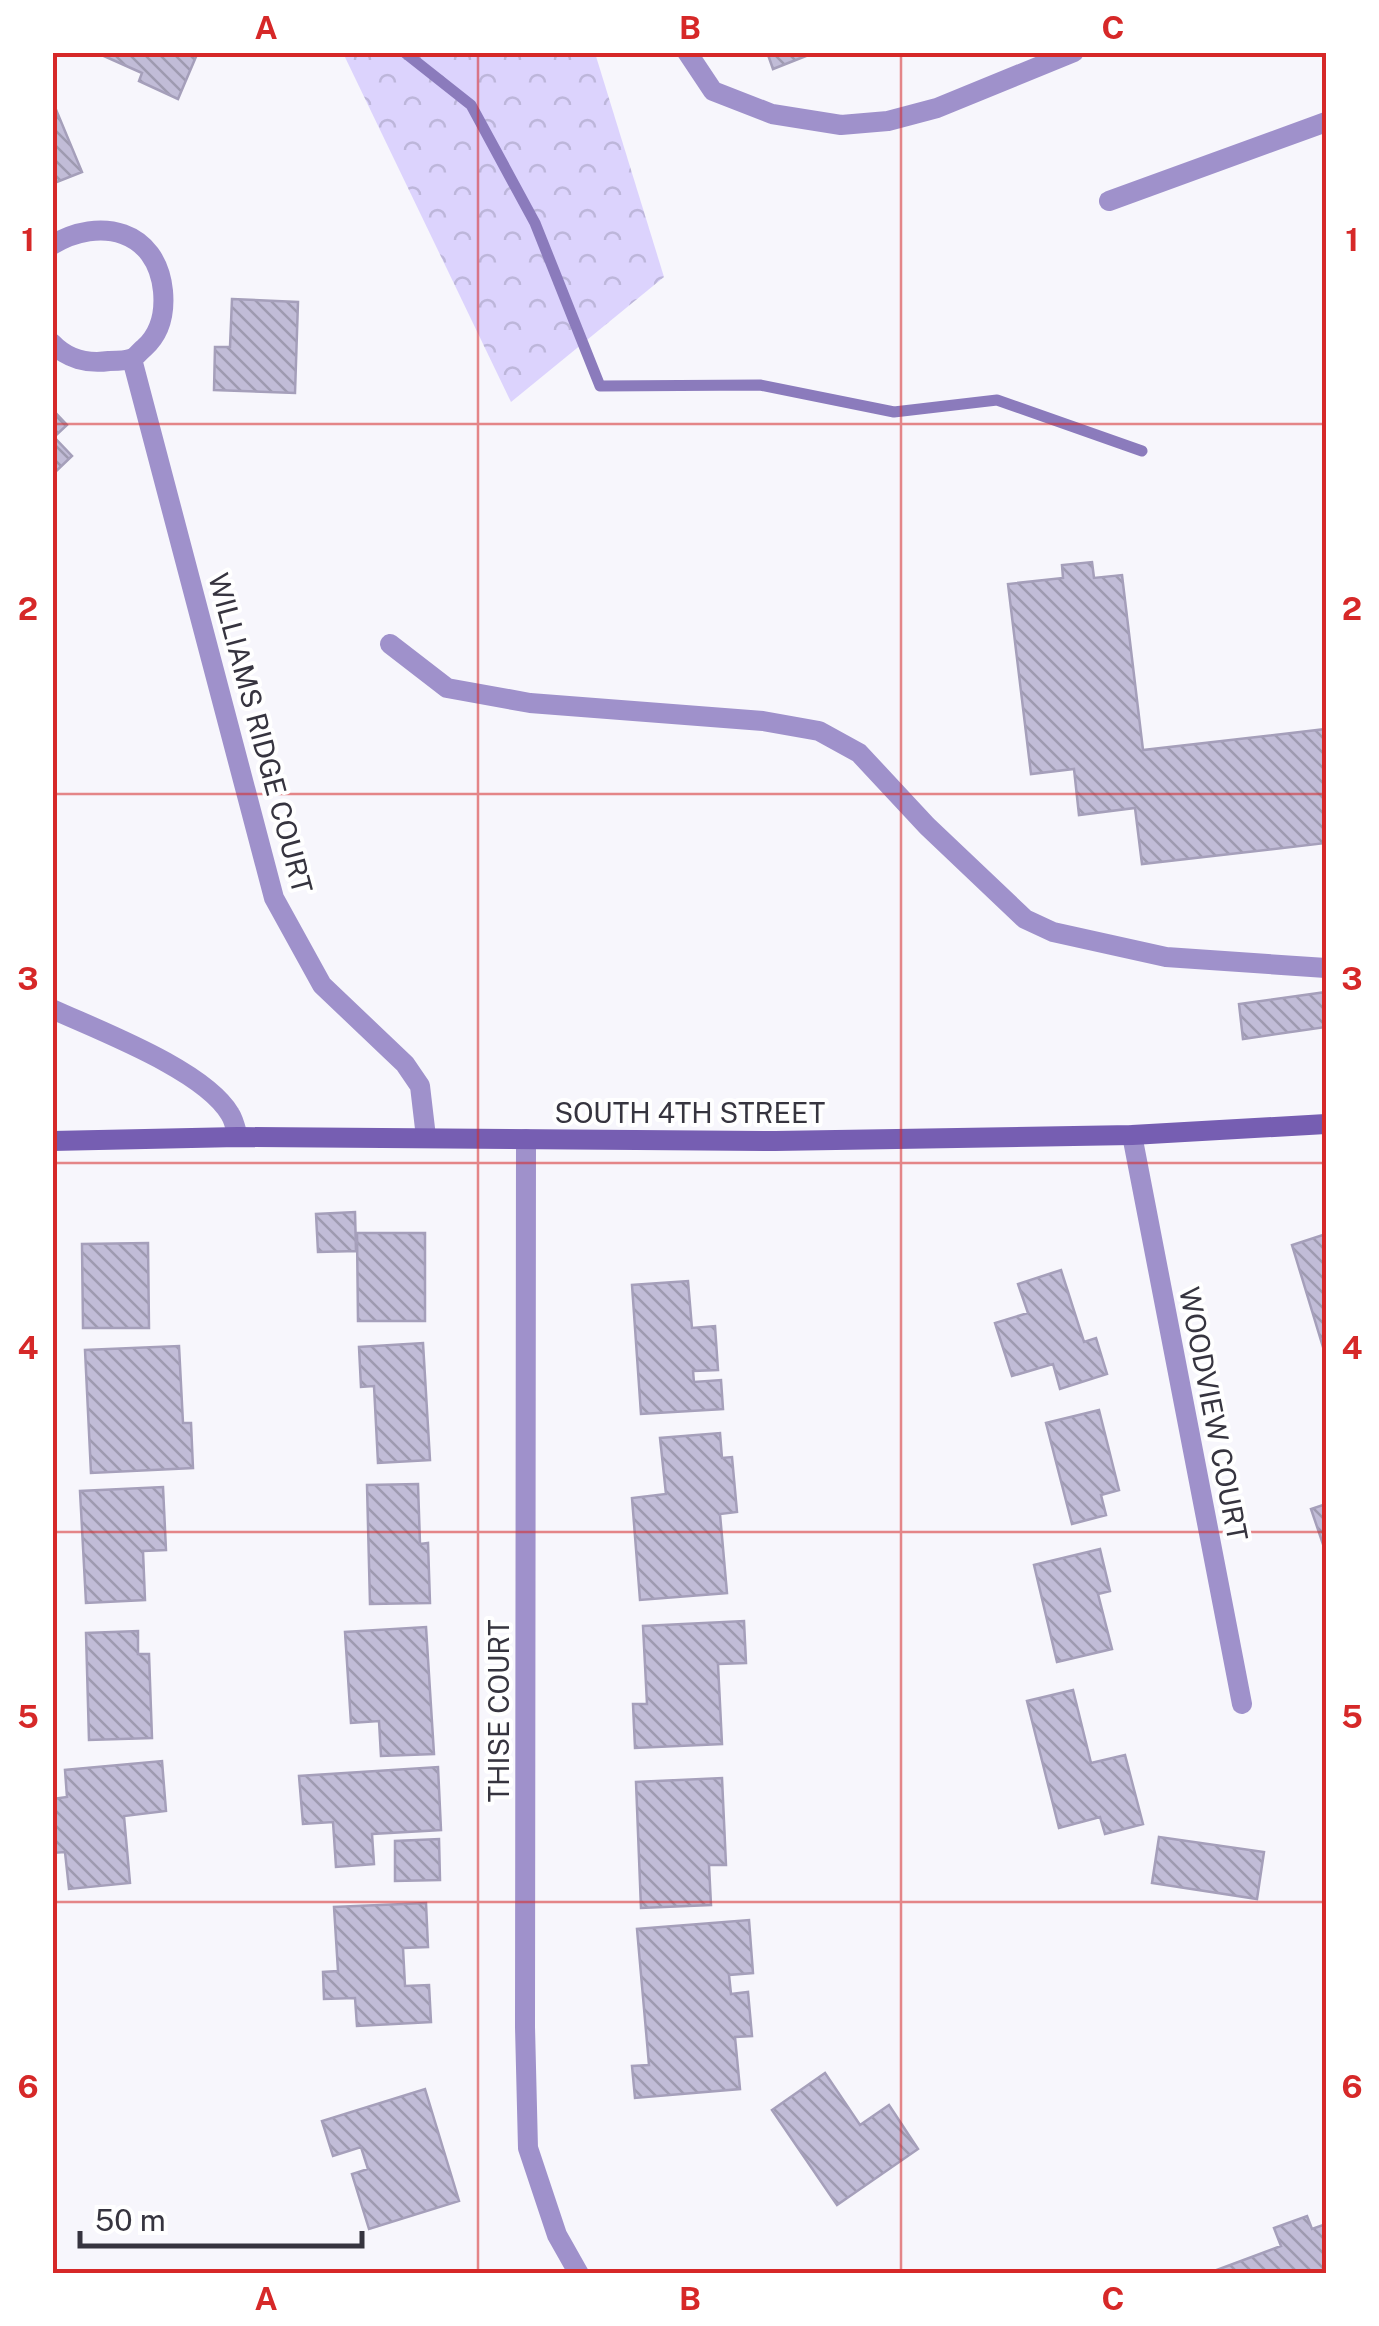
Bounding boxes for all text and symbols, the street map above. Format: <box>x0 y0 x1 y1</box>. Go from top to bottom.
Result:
text: A <box>254 9 278 46</box>
text: B <box>679 9 701 46</box>
text: C <box>1102 9 1124 46</box>
text: 1 <box>21 221 35 258</box>
text: 1 <box>1345 221 1359 258</box>
street label: WILLIAMS RIDGE COURT <box>202 569 320 897</box>
text: 2 <box>18 590 38 627</box>
text: 2 <box>1342 590 1362 627</box>
text: 3 <box>17 960 39 997</box>
text: 3 <box>1341 960 1363 997</box>
street label: SOUTH 4TH STREET <box>555 1096 825 1129</box>
street label: WOODVIEW COURT <box>1173 1284 1255 1544</box>
text: 4 <box>18 1329 39 1366</box>
text: 4 <box>1342 1329 1363 1366</box>
street label: THISE COURT <box>482 1619 515 1803</box>
text: 5 <box>17 1698 39 1735</box>
text: 5 <box>1341 1698 1363 1735</box>
text: 6 <box>17 2068 39 2105</box>
text: 6 <box>1341 2068 1363 2105</box>
scale bar <box>80 2186 362 2248</box>
text: 50 m <box>95 2202 166 2238</box>
text: A <box>254 2280 278 2317</box>
text: B <box>679 2280 701 2317</box>
text: C <box>1102 2280 1124 2317</box>

